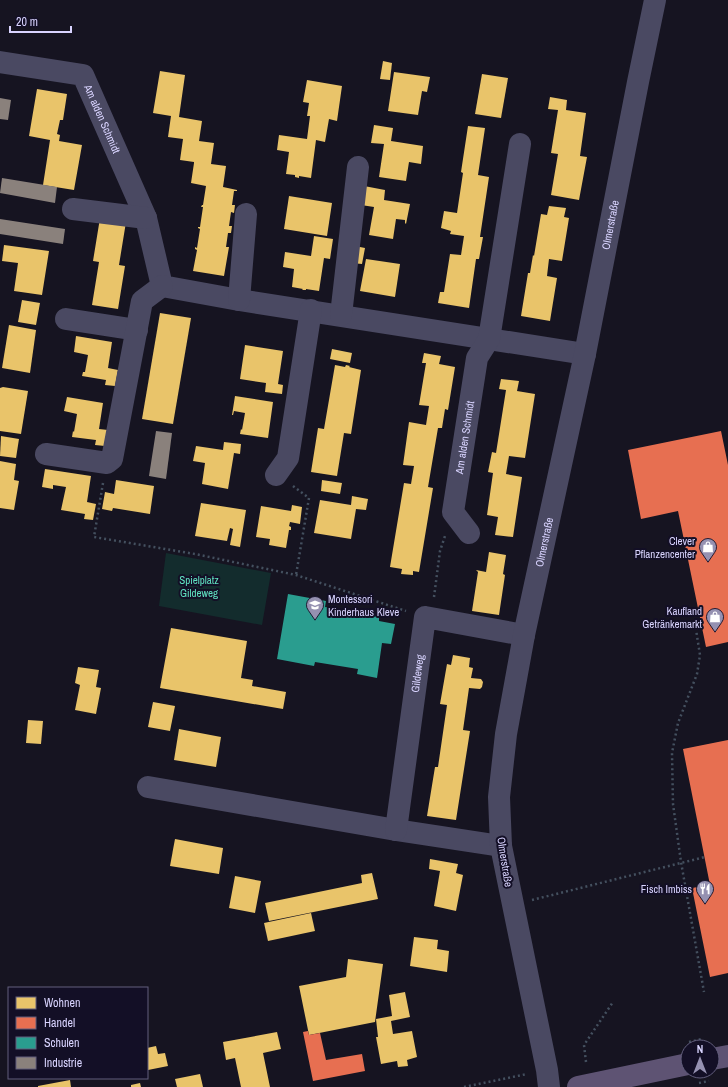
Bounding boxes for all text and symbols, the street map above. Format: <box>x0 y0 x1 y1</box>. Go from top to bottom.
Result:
scale bar <box>10 8 71 34</box>
text: 20 m <box>16 14 38 30</box>
street label: Am alden Schmidt <box>81 81 124 156</box>
street label: Olmerstraße <box>598 199 622 251</box>
street label: Am alden Schmidt <box>452 399 477 476</box>
street label: Olmerstraße <box>532 516 556 568</box>
place label: Clever Pflanzencenter <box>635 534 695 561</box>
shop icon: Clever Pflanzencenter <box>698 537 718 562</box>
park label: Spielplatz Gildeweg <box>179 573 219 600</box>
place label: Montessori Kinderhaus Kleve <box>328 592 399 619</box>
school or university icon: Montessori Kinderhaus Kleve <box>305 595 325 620</box>
place label: Kaufland Getränkemarkt <box>642 604 702 631</box>
shop icon: Kaufland Getränkemarkt <box>705 607 725 632</box>
street label: Gildeweg <box>408 654 427 693</box>
street label: Olmerstraße <box>494 836 516 888</box>
restaurant icon: Fisch Imbiss <box>695 879 715 904</box>
place label: Fisch Imbiss <box>641 882 692 896</box>
legend <box>8 987 148 1079</box>
text: Wohnen <box>44 995 80 1011</box>
text: Handel <box>44 1015 75 1031</box>
text: Schulen <box>44 1035 80 1051</box>
north arrow <box>680 1039 720 1079</box>
text: N <box>697 1042 703 1056</box>
text: Industrie <box>44 1055 82 1071</box>

